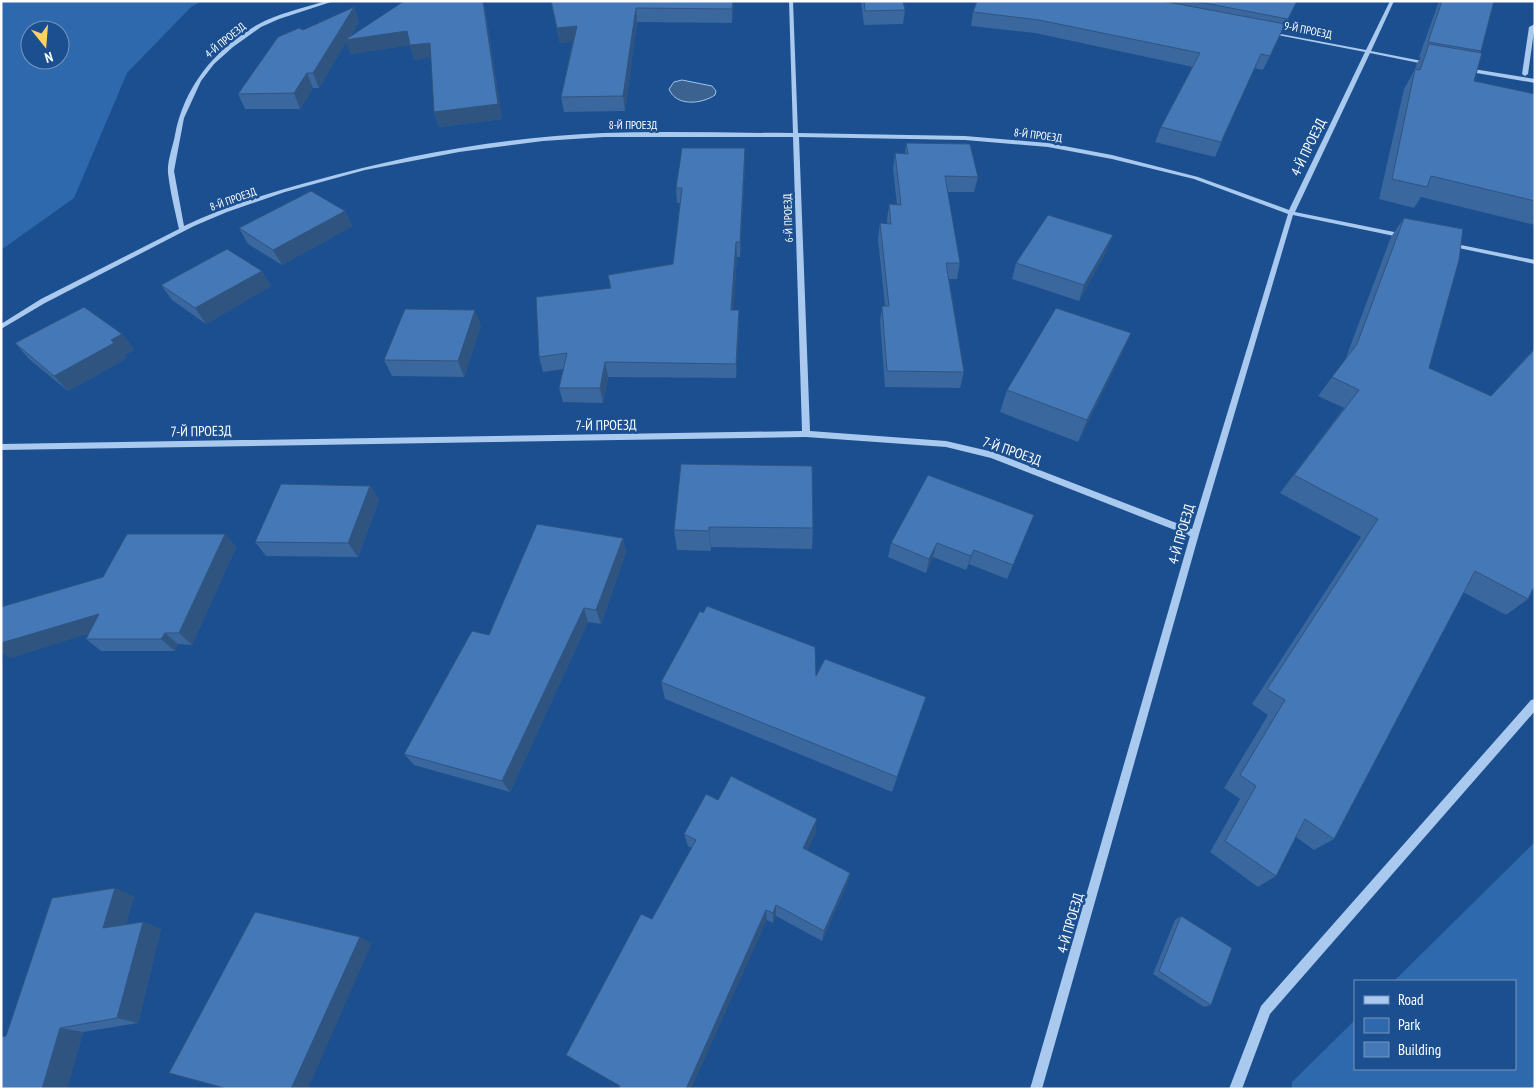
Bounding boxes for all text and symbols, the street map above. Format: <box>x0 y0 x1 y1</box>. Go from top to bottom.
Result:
street label: 9-Й ПРОЕЗД <box>1283 18 1333 42</box>
street label: 4-Й ПРОЕЗД <box>202 19 248 61</box>
north arrow <box>20 20 70 70</box>
text: N <box>43 48 55 67</box>
street label: 4-Й ПРОЕЗД <box>1286 115 1330 179</box>
street label: 8-Й ПРОЕЗД <box>609 118 657 132</box>
street label: 8-Й ПРОЕЗД <box>1013 125 1063 145</box>
street label: 8-Й ПРОЕЗД <box>208 184 258 214</box>
street label: 6-Й ПРОЕЗД <box>780 193 796 243</box>
street label: 7-Й ПРОЕЗД <box>575 415 637 435</box>
street label: 7-Й ПРОЕЗД <box>170 421 232 441</box>
street label: 7-Й ПРОЕЗД <box>980 433 1044 470</box>
street label: 4-Й ПРОЕЗД <box>1164 501 1198 566</box>
street label: 4-Й ПРОЕЗД <box>1053 890 1087 955</box>
legend <box>1354 980 1516 1070</box>
text: Road <box>1398 990 1424 1009</box>
text: Park <box>1398 1015 1420 1034</box>
text: Building <box>1398 1040 1441 1059</box>

